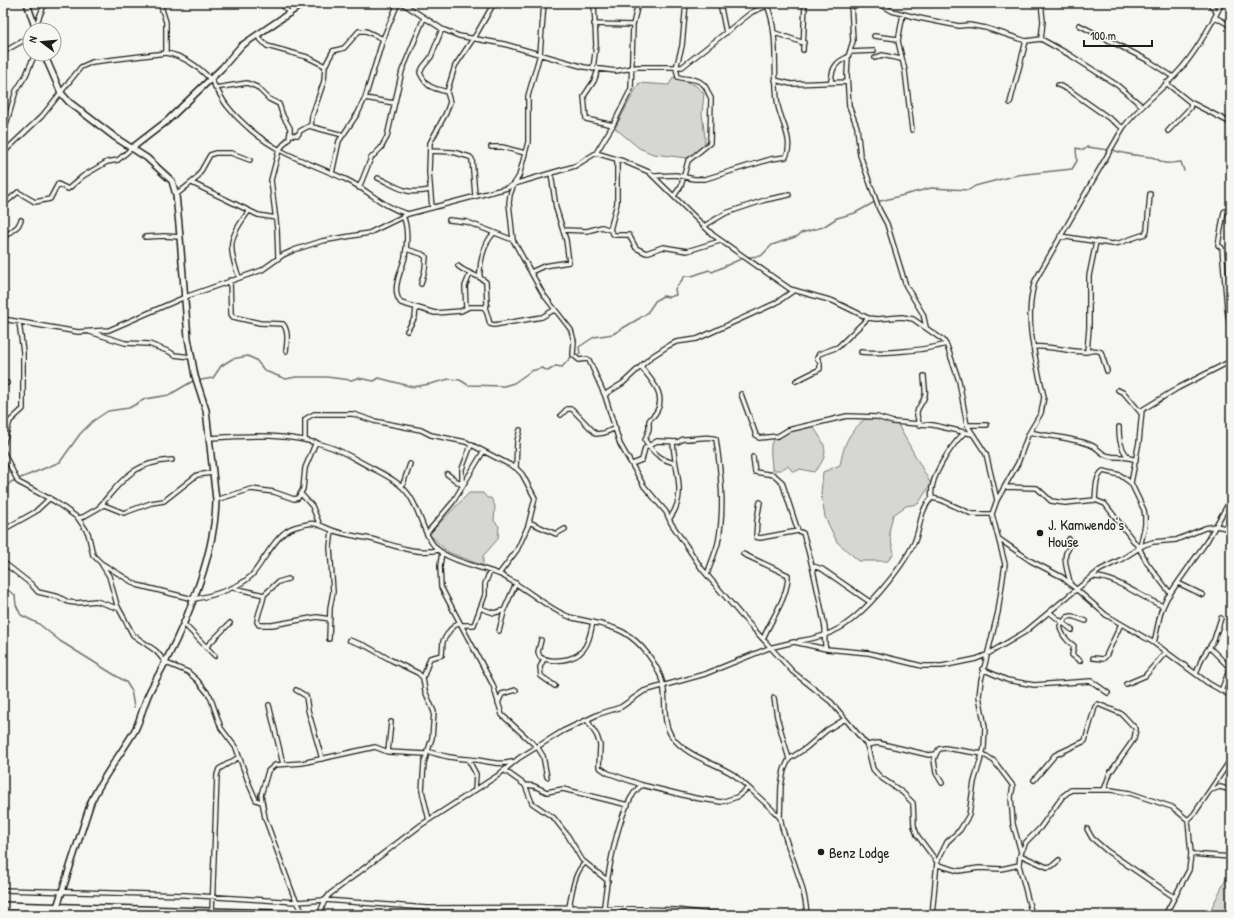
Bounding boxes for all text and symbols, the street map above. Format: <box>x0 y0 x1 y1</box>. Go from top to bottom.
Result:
north arrow <box>22 22 62 62</box>
scale bar <box>1084 22 1152 48</box>
text: 100 m <box>1090 27 1116 44</box>
text: N <box>25 34 40 44</box>
place label: J. Kamwendo's House <box>1048 514 1124 552</box>
marker: J. Kamwendo's House <box>1035 528 1045 538</box>
place label: Benz Lodge <box>829 842 889 863</box>
marker: Benz Lodge <box>816 847 826 857</box>

